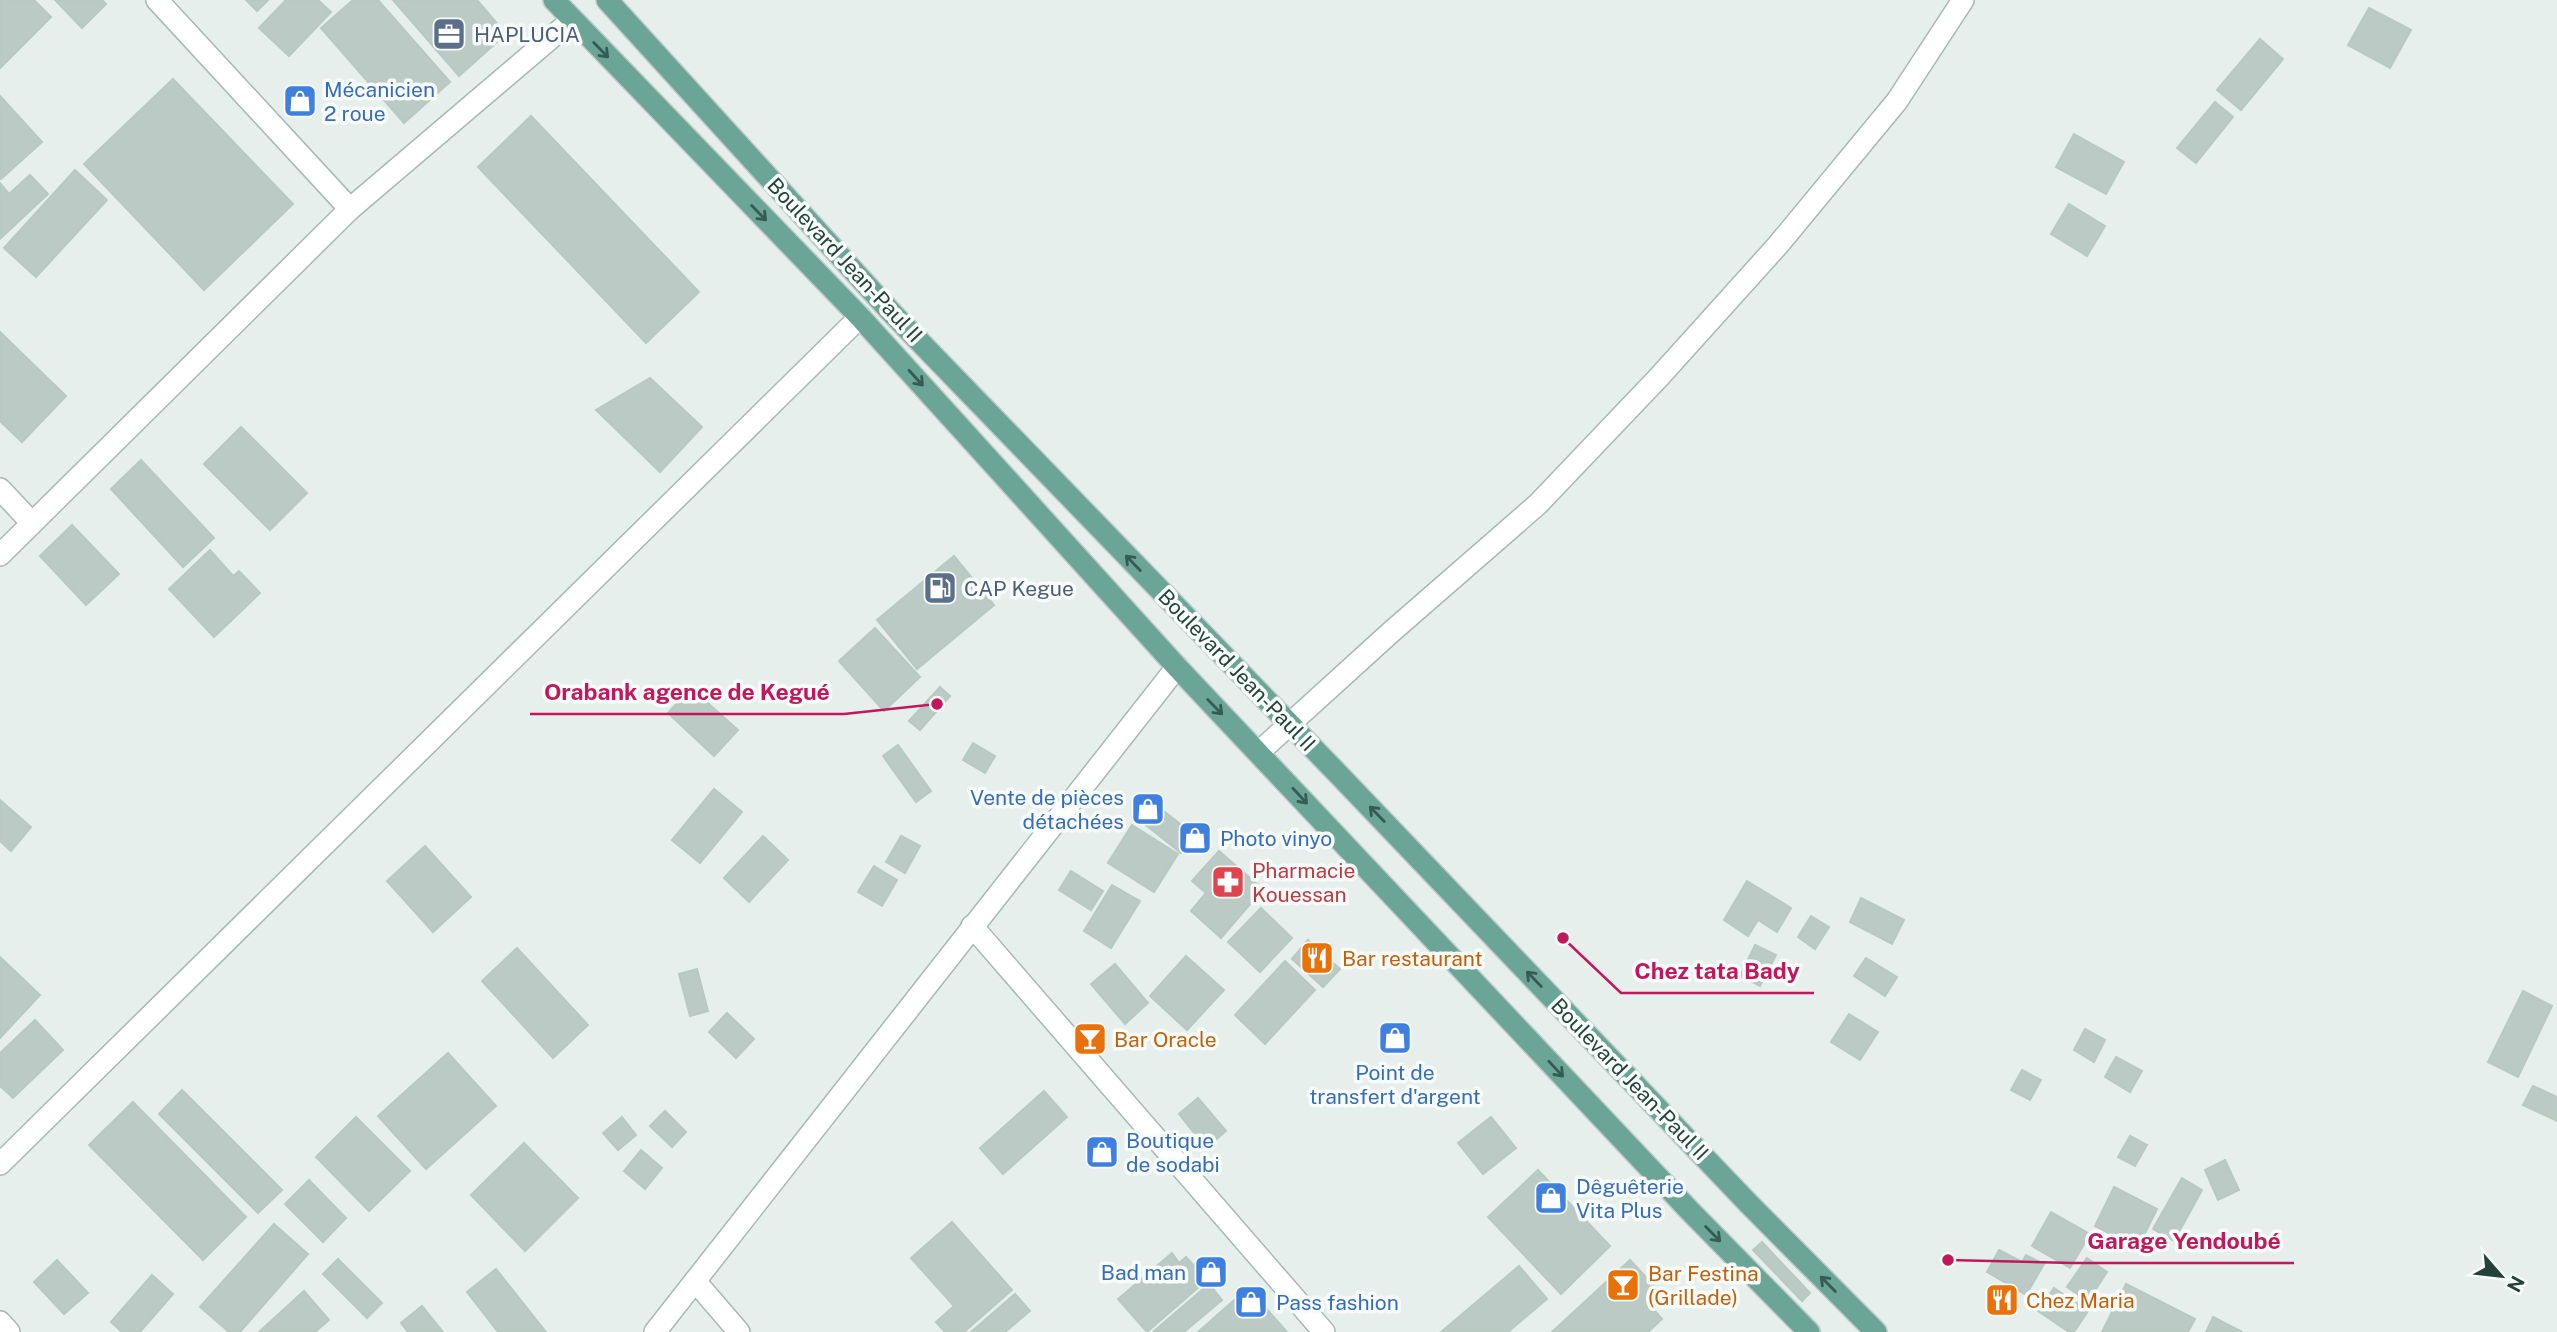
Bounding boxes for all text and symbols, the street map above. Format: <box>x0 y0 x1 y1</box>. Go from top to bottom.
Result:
office icon: HAPLUCIA <box>430 15 468 53</box>
place label: HAPLUCIA <box>474 22 580 47</box>
one-way arrow <box>592 41 609 58</box>
place label: Mécanicien 2 roue <box>324 77 435 126</box>
shop icon: Mécanicien 2 roue <box>281 82 319 120</box>
street label: Boulevard Jean-Paul II <box>762 173 928 347</box>
one-way arrow <box>751 204 768 221</box>
one-way arrow <box>908 369 924 387</box>
one-way arrow <box>1125 555 1142 572</box>
fuel station icon: CAP Kegue <box>921 569 959 607</box>
place label: CAP Kegue <box>964 576 1074 601</box>
street label: Boulevard Jean-Paul II <box>1153 584 1321 756</box>
callout: Orabank agence de Kegué <box>530 670 844 714</box>
text: Orabank agence de Kegué <box>544 678 830 705</box>
one-way arrow <box>1207 698 1224 715</box>
place label: Vente de pièces détachées <box>970 785 1124 834</box>
one-way arrow <box>1291 787 1308 804</box>
shop icon: Vente de pièces détachées <box>1129 790 1167 828</box>
one-way arrow <box>1368 806 1385 823</box>
shop icon: Photo vinyo <box>1176 819 1214 857</box>
place label: Photo vinyo <box>1220 826 1332 851</box>
place label: Pharmacie Kouessan <box>1252 858 1355 907</box>
pharmacy icon: Pharmacie Kouessan <box>1209 863 1247 901</box>
restaurant icon: Bar restaurant <box>1298 939 1336 977</box>
place label: Bar restaurant <box>1342 946 1483 971</box>
callout: Chez tata Bady <box>1621 949 1814 993</box>
text: Chez tata Bady <box>1634 957 1800 984</box>
one-way arrow <box>1525 971 1542 988</box>
street label: Boulevard Jean-Paul II <box>1546 993 1714 1165</box>
shop icon: Point de transfert d'argent <box>1376 1019 1414 1057</box>
bar icon: Bar Oracle <box>1071 1020 1109 1058</box>
place label: Bar Oracle <box>1114 1027 1217 1052</box>
place label: Point de transfert d'argent <box>1309 1060 1481 1109</box>
one-way arrow <box>1548 1060 1565 1077</box>
place label: Boutique de sodabi <box>1126 1128 1220 1177</box>
shop icon: Boutique de sodabi <box>1083 1133 1121 1171</box>
place label: Dêguêterie Vita Plus <box>1576 1174 1684 1223</box>
shop icon: Dêguêterie Vita Plus <box>1532 1179 1570 1217</box>
callout: Garage Yendoubé <box>2073 1219 2294 1263</box>
one-way arrow <box>1704 1225 1721 1242</box>
text: Garage Yendoubé <box>2087 1227 2281 1254</box>
north arrow <box>2466 1241 2536 1311</box>
shop icon: Bad man <box>1192 1253 1230 1291</box>
place label: Bad man <box>1101 1260 1186 1285</box>
place label: Bar Festina (Grillade) <box>1648 1261 1759 1310</box>
bar icon: Bar Festina (Grillade) <box>1604 1266 1642 1304</box>
text: N <box>2503 1272 2529 1296</box>
one-way arrow <box>1819 1275 1836 1292</box>
restaurant icon: Chez Maria <box>1983 1281 2021 1319</box>
shop icon: Pass fashion <box>1232 1283 1270 1321</box>
place label: Chez Maria <box>2026 1288 2135 1313</box>
place label: Pass fashion <box>1276 1290 1399 1315</box>

